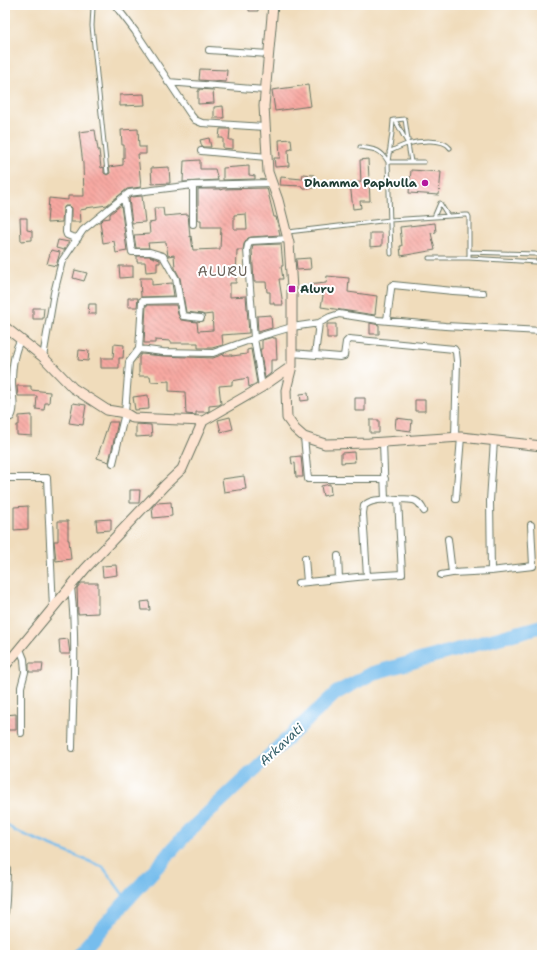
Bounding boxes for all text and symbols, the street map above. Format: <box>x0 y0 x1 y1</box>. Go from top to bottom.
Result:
place label: Dhamma Paphulla <box>304 175 418 191</box>
marker: Dhamma Paphulla <box>420 178 430 188</box>
district label: ALURU <box>198 262 248 280</box>
place label: Aluru <box>300 281 334 297</box>
marker: Aluru <box>287 284 297 294</box>
water label: Arkavati <box>256 719 307 769</box>

